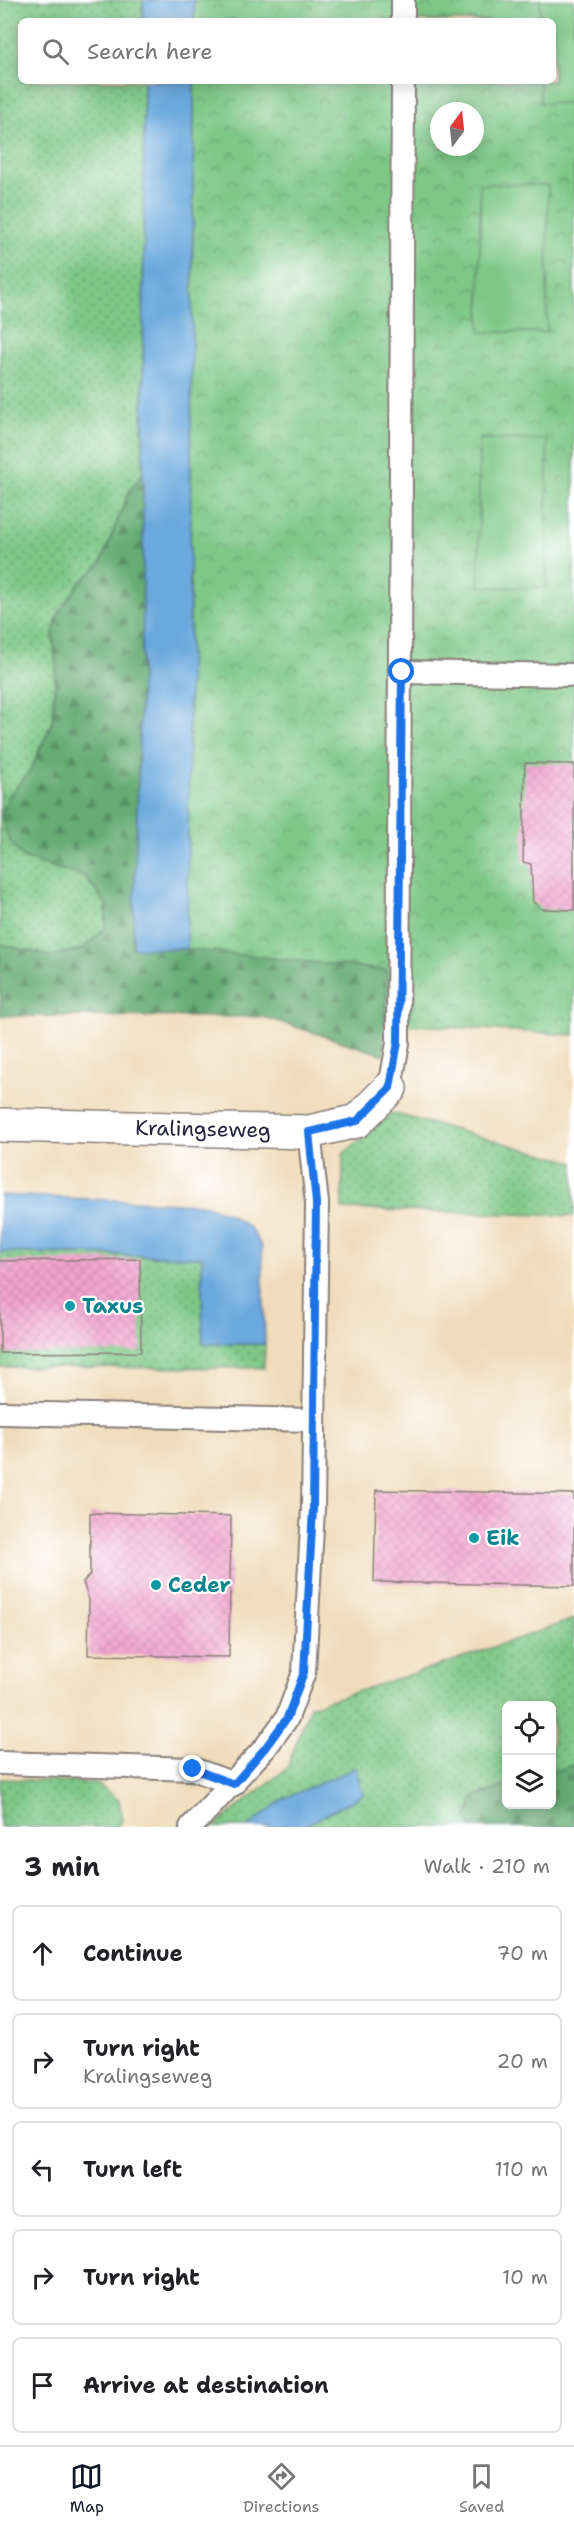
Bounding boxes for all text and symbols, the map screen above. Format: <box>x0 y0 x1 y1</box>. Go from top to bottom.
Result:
search box <box>18 18 556 84</box>
icon: search <box>39 35 72 68</box>
text: Search here <box>87 37 213 66</box>
north arrow <box>430 102 484 156</box>
route start <box>388 658 414 684</box>
street label: Kralingseweg <box>135 1114 271 1144</box>
place label: Taxus <box>82 1292 143 1320</box>
marker: Taxus <box>63 1299 77 1313</box>
place label: Eik <box>486 1524 520 1552</box>
marker: Eik <box>467 1531 481 1545</box>
place label: Ceder <box>168 1571 231 1599</box>
marker: Ceder <box>149 1578 163 1592</box>
map controls <box>502 1701 556 1809</box>
button: locate <box>502 1701 556 1755</box>
route end <box>179 1755 205 1781</box>
button: layers <box>502 1755 556 1809</box>
text: 3 min <box>24 1849 100 1884</box>
text: Walk · 210 m <box>424 1853 550 1879</box>
icon: ahead <box>26 1937 59 1970</box>
text: Continue <box>83 1939 183 1968</box>
text: 70 m <box>496 1940 548 1966</box>
text: Turn right <box>83 2034 200 2063</box>
icon: right <box>26 2045 59 2078</box>
text: 20 m <box>497 2048 548 2074</box>
text: Kralingseweg <box>83 2063 212 2089</box>
icon: left <box>26 2153 59 2186</box>
text: Turn left <box>83 2155 182 2184</box>
text: 110 m <box>494 2156 548 2182</box>
icon: right <box>26 2261 59 2294</box>
text: Turn right <box>83 2263 200 2292</box>
text: 10 m <box>502 2264 548 2290</box>
icon: arrive <box>26 2369 59 2402</box>
text: Arrive at destination <box>83 2371 329 2400</box>
tab: Map <box>70 2460 104 2517</box>
tab: Directions <box>243 2460 320 2517</box>
tab: Saved <box>459 2460 504 2517</box>

